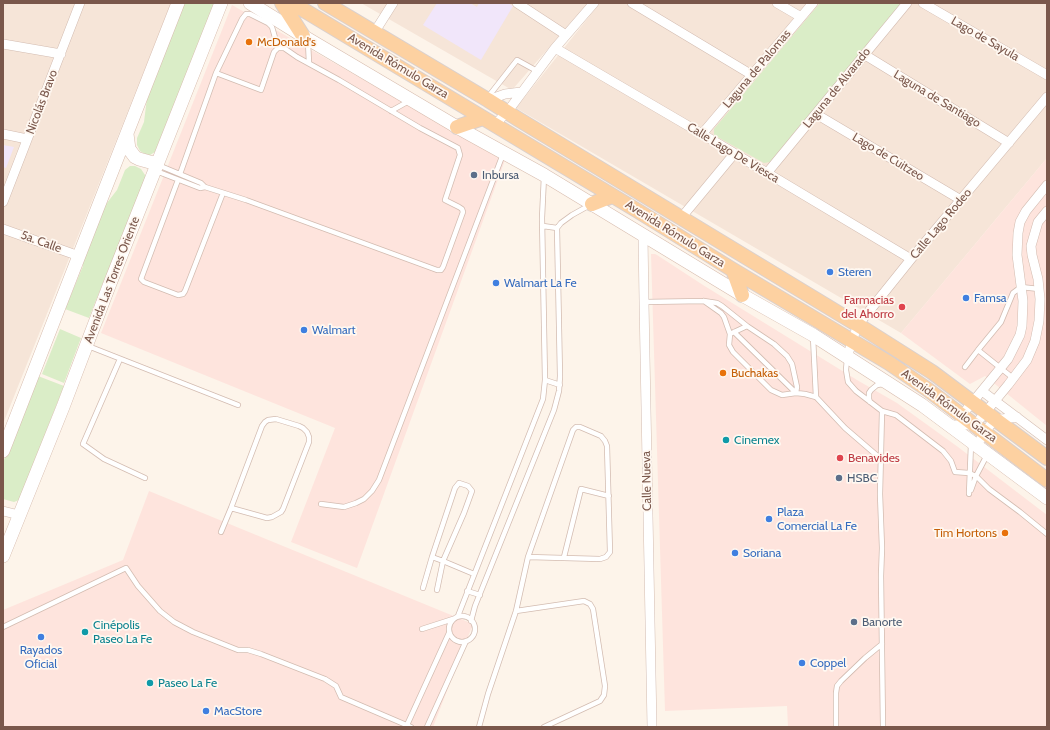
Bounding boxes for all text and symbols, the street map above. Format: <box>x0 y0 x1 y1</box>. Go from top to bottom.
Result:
street label: Lago de Sayula <box>948 14 1022 64</box>
street label: Laguna de Palomas <box>720 27 794 111</box>
street label: Avenida Rómulo Garza <box>345 30 451 102</box>
place label: McDonald's <box>257 35 316 49</box>
marker: McDonald's <box>244 37 254 47</box>
street label: Laguna de Alvarado <box>800 45 874 131</box>
street label: Laguna de Santiago <box>891 67 983 131</box>
street label: Nicolás Bravo <box>23 68 61 136</box>
street label: Calle Lago De Viesca <box>684 120 782 186</box>
street label: Lago de Cuitzeo <box>850 130 926 184</box>
place label: Inbursa <box>482 168 519 182</box>
marker: Inbursa <box>469 170 479 180</box>
street label: Calle Lago Rodeo <box>907 186 975 262</box>
street label: Avenida Rómulo Garza <box>623 197 727 271</box>
street label: Avenida Las Torres Oriente <box>81 215 143 345</box>
street label: 5a. Calle <box>19 228 63 256</box>
place label: Steren <box>838 265 871 279</box>
marker: Steren <box>825 267 835 277</box>
place label: Walmart La Fe <box>504 276 577 290</box>
marker: Walmart La Fe <box>491 278 501 288</box>
place label: Famsa <box>974 291 1007 305</box>
place label: Farmacias del Ahorro <box>841 293 894 321</box>
marker: Famsa <box>961 293 971 303</box>
marker: Farmacias del Ahorro <box>897 302 907 312</box>
place label: Walmart <box>312 323 356 337</box>
marker: Walmart <box>299 325 309 335</box>
place label: Buchakas <box>731 366 778 380</box>
street label: Avenida Rómulo Garza <box>898 366 1000 446</box>
marker: Buchakas <box>718 368 728 378</box>
place label: Cinemex <box>734 433 779 447</box>
marker: Cinemex <box>721 435 731 445</box>
street label: Calle Nueva <box>639 451 655 511</box>
place label: Benavides <box>848 451 900 465</box>
marker: Benavides <box>835 453 845 463</box>
place label: HSBC <box>847 471 877 485</box>
marker: HSBC <box>834 473 844 483</box>
place label: Plaza Comercial La Fe <box>777 505 857 533</box>
marker: Plaza Comercial La Fe <box>764 514 774 524</box>
place label: Tim Hortons <box>934 526 997 540</box>
marker: Tim Hortons <box>1000 528 1010 538</box>
place label: Soriana <box>743 546 781 560</box>
marker: Soriana <box>730 548 740 558</box>
place label: Banorte <box>862 615 902 629</box>
marker: Banorte <box>849 617 859 627</box>
place label: Cinépolis Paseo La Fe <box>93 618 152 646</box>
marker: Cinépolis Paseo La Fe <box>80 627 90 637</box>
marker: Rayados Oficial <box>36 632 46 642</box>
place label: Rayados Oficial <box>20 643 62 671</box>
place label: Coppel <box>810 656 846 670</box>
marker: Coppel <box>797 658 807 668</box>
place label: Paseo La Fe <box>158 676 217 690</box>
marker: Paseo La Fe <box>145 678 155 688</box>
place label: MacStore <box>214 704 262 718</box>
marker: MacStore <box>201 706 211 716</box>

